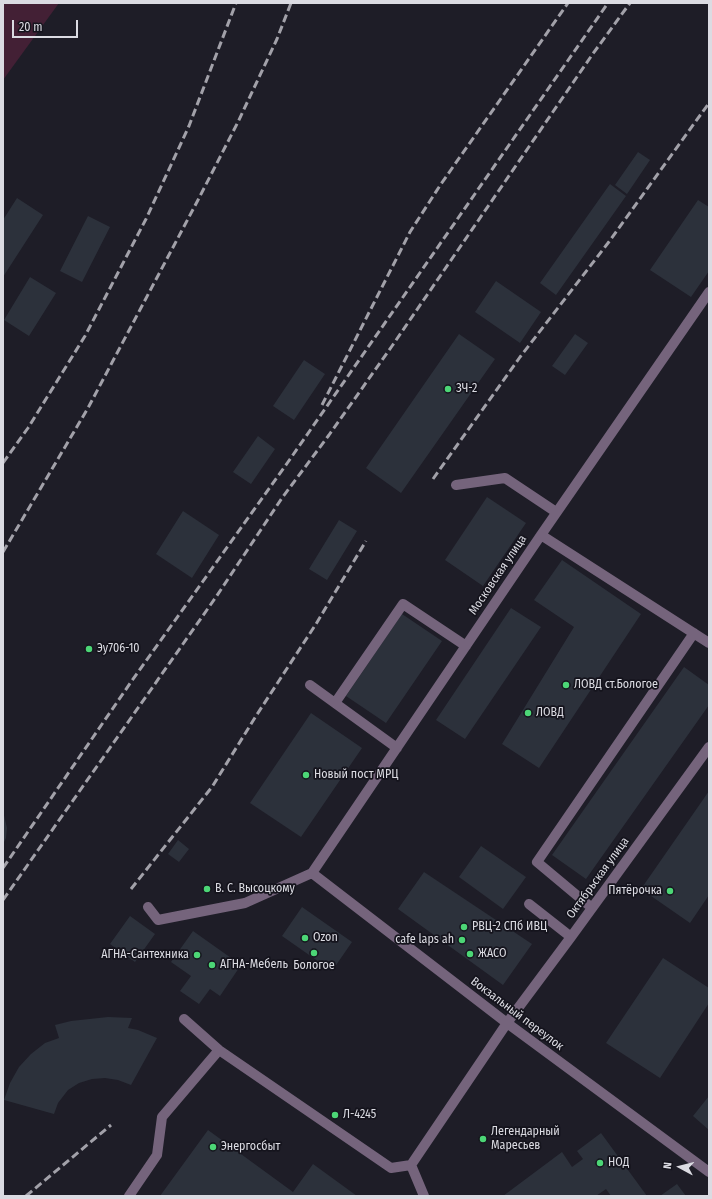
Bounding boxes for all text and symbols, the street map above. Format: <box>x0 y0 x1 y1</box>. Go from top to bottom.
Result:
scale bar <box>14 12 80 38</box>
text: 20 m <box>19 20 43 34</box>
place label: ЗЧ-2 <box>456 382 477 396</box>
marker: ЗЧ-2 <box>443 384 453 394</box>
street label: Московская улица <box>466 532 530 618</box>
place label: Эу706-10 <box>97 642 140 656</box>
marker: Эу706-10 <box>84 644 94 654</box>
place label: ЛОВД ст.Бологое <box>574 678 658 692</box>
marker: ЛОВД ст.Бологое <box>561 680 571 690</box>
place label: ЛОВД <box>536 706 564 720</box>
marker: ЛОВД <box>523 708 533 718</box>
place label: Новый пост МРЦ <box>314 768 398 782</box>
marker: Новый пост МРЦ <box>301 770 311 780</box>
street label: Октябрьская улица <box>564 834 632 922</box>
place label: В. С. Высоцкому <box>215 882 295 896</box>
marker: В. С. Высоцкому <box>202 884 212 894</box>
place label: Пятёрочка <box>608 884 662 898</box>
marker: Пятёрочка <box>665 886 675 896</box>
place label: РВЦ-2 СПб ИВЦ <box>472 920 547 934</box>
marker: РВЦ-2 СПб ИВЦ <box>459 922 469 932</box>
place label: Ozon <box>313 931 338 945</box>
marker: Ozon <box>300 933 310 943</box>
place label: cafe laps ah <box>395 933 454 947</box>
marker: cafe laps ah <box>457 935 467 945</box>
place label: ЖАСО <box>478 947 506 961</box>
place label: АГНА-Сантехника <box>101 948 189 962</box>
marker: Бологое <box>309 948 319 958</box>
marker: ЖАСО <box>465 949 475 959</box>
marker: АГНА-Сантехника <box>192 950 202 960</box>
place label: АГНА-Мебель <box>220 958 288 972</box>
place label: Бологое <box>293 959 335 973</box>
marker: АГНА-Мебель <box>207 960 217 970</box>
street label: Вокзальный переулок <box>468 974 566 1054</box>
place label: Л-4245 <box>343 1108 376 1122</box>
marker: Л-4245 <box>330 1110 340 1120</box>
place label: Легендарный Маресьев <box>491 1125 560 1153</box>
marker: Легендарный Маресьев <box>478 1134 488 1144</box>
place label: Энергосбыт <box>221 1140 280 1154</box>
marker: Энергосбыт <box>208 1142 218 1152</box>
north arrow <box>660 1147 700 1187</box>
place label: НОД <box>608 1156 629 1170</box>
marker: НОД <box>595 1158 605 1168</box>
text: N <box>661 1161 674 1170</box>

